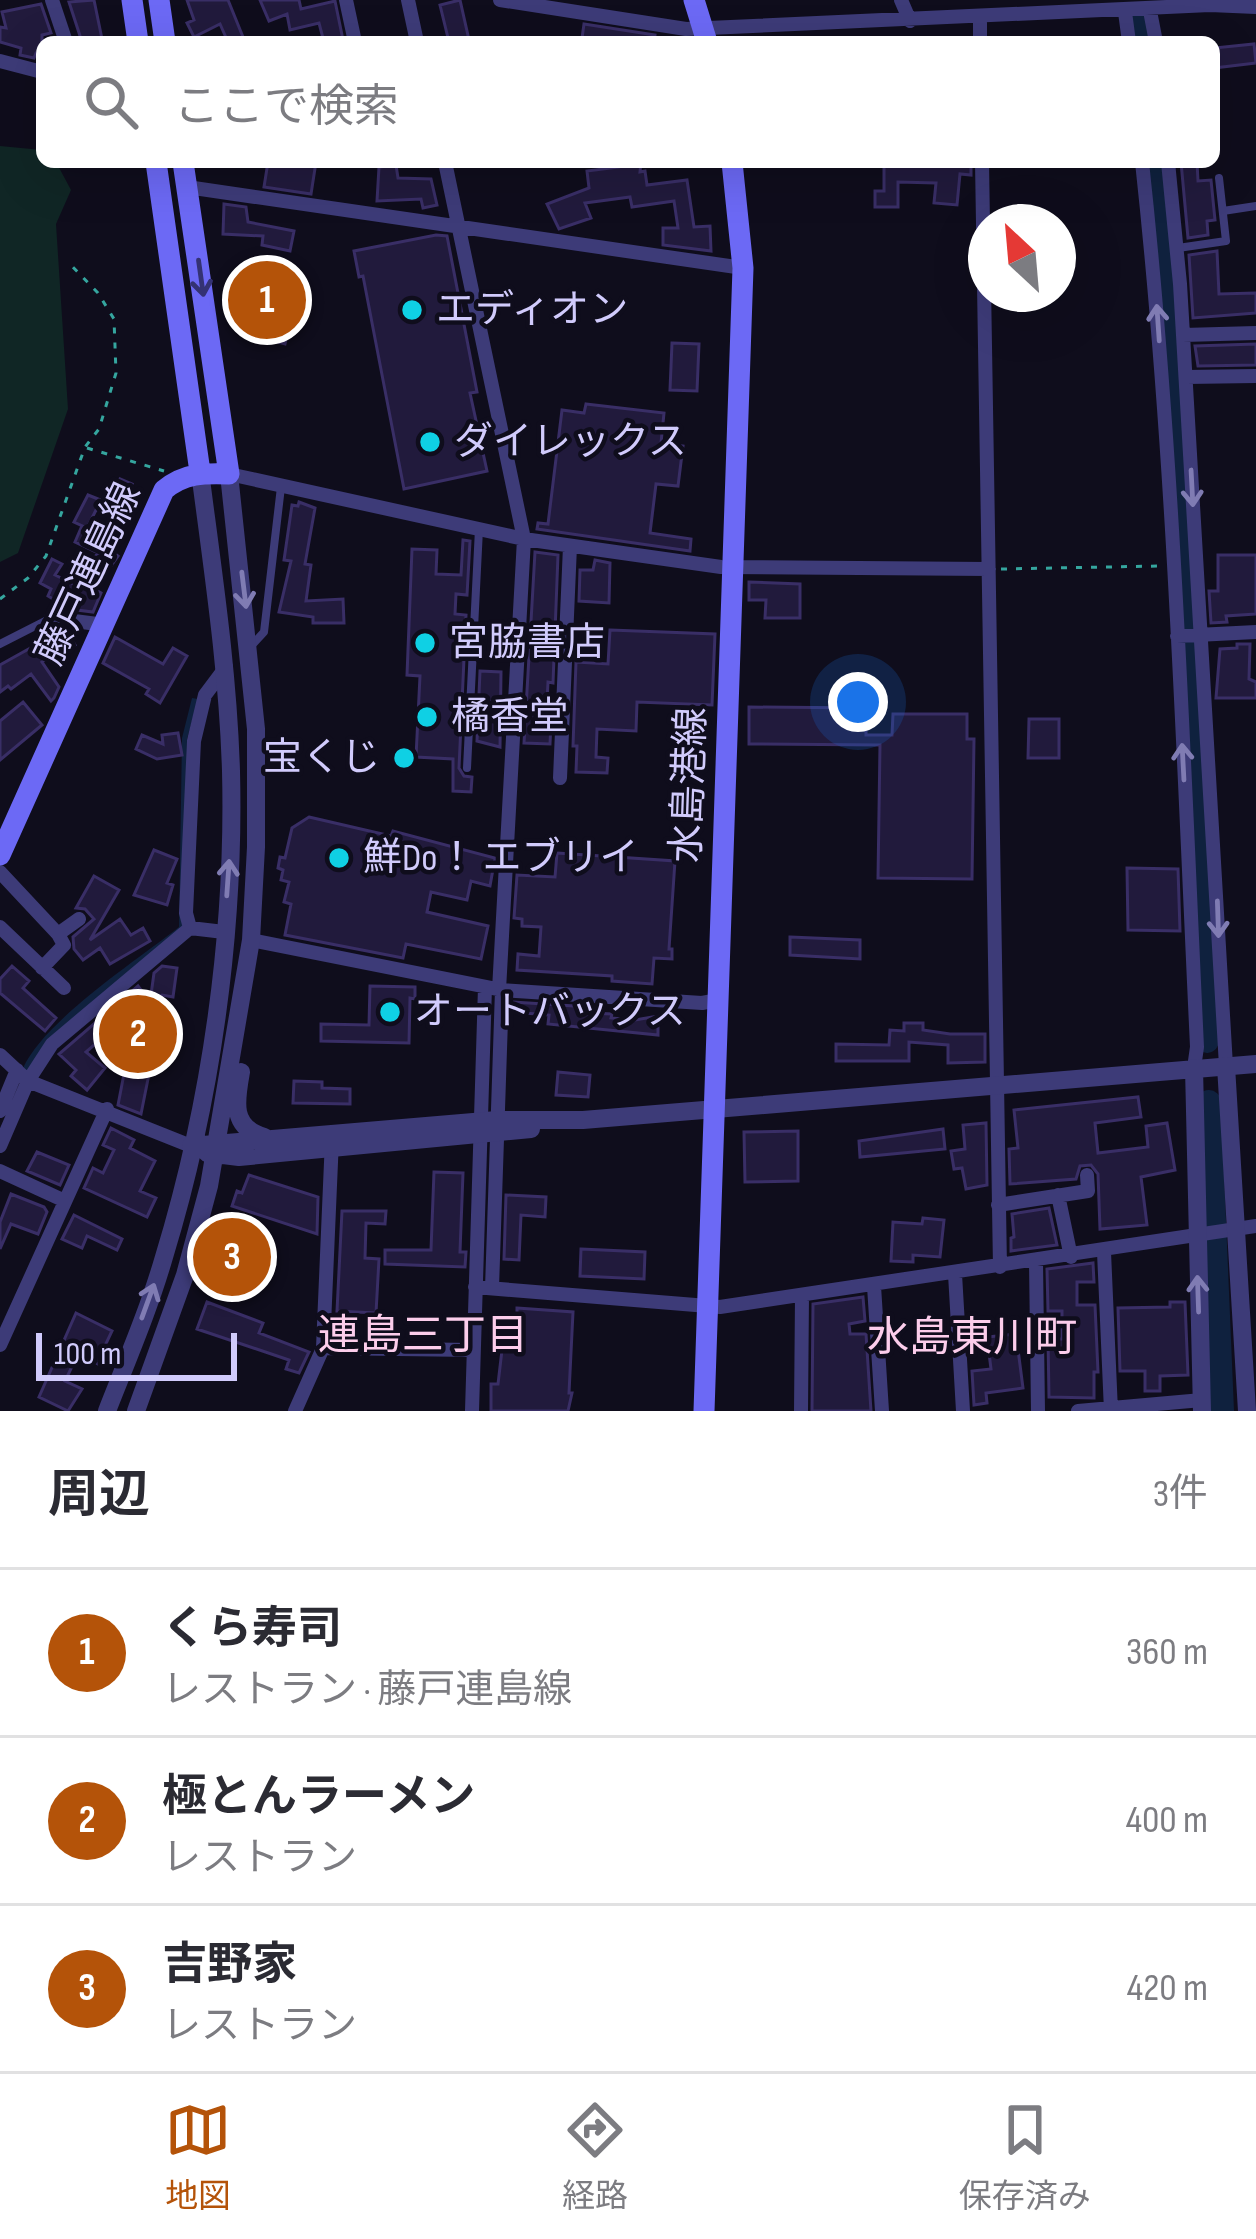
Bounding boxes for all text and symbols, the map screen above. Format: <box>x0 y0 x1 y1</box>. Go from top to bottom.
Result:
search box <box>36 36 1220 168</box>
icon: search <box>78 69 144 135</box>
text: ここで検索 <box>174 80 399 135</box>
north arrow <box>968 204 1076 312</box>
pin: 1 <box>228 255 306 345</box>
one-way arrow <box>190 257 213 296</box>
place label: エディオン <box>436 287 628 334</box>
marker: エディオン <box>399 297 425 323</box>
one-way arrow <box>1146 304 1169 343</box>
place label: ダイレックス <box>454 419 687 466</box>
marker: ダイレックス <box>417 429 443 455</box>
one-way arrow <box>1181 468 1204 507</box>
street label: 藤戸連島線 <box>26 476 152 672</box>
one-way arrow <box>233 570 255 609</box>
place label: 宮脇書店 <box>449 620 605 667</box>
marker: 宮脇書店 <box>412 630 438 656</box>
your location <box>828 672 888 732</box>
place label: 橘香堂 <box>451 694 568 741</box>
marker: 橘香堂 <box>414 704 440 730</box>
street label: 水島港線 <box>664 706 716 864</box>
place label: 宝くじ <box>263 735 380 782</box>
one-way arrow <box>1171 743 1194 782</box>
marker: 宝くじ <box>391 745 417 771</box>
place label: 鮮Do！ エブリイ <box>363 835 639 882</box>
marker: 鮮Do！ エブリイ <box>326 845 352 871</box>
one-way arrow <box>216 859 239 898</box>
one-way arrow <box>1207 899 1230 938</box>
pin: 2 <box>99 989 177 1079</box>
place label: オートバックス <box>414 989 686 1036</box>
marker: オートバックス <box>377 999 403 1025</box>
pin: 3 <box>193 1212 271 1302</box>
one-way arrow <box>1187 1275 1210 1314</box>
one-way arrow <box>139 1284 161 1321</box>
district label: 連島三丁目 <box>318 1311 528 1362</box>
district label: 水島東川町 <box>867 1313 1077 1364</box>
scale bar <box>36 1327 237 1380</box>
text: 100 m <box>54 1334 121 1374</box>
text: 周辺 <box>48 1465 150 1526</box>
text: 3件 <box>1153 1471 1208 1518</box>
text: くら寿司 <box>162 1602 342 1657</box>
text: 1 <box>79 1629 95 1676</box>
text: 360 m <box>1126 1629 1208 1676</box>
text: レストラン · 藤戸連島線 <box>162 1667 572 1714</box>
text: 極とんラーメン <box>162 1770 475 1825</box>
text: 2 <box>78 1797 96 1844</box>
text: 400 m <box>1126 1797 1208 1844</box>
text: レストラン <box>162 1835 357 1882</box>
text: 吉野家 <box>162 1938 297 1993</box>
text: 3 <box>78 1965 96 2012</box>
text: 420 m <box>1127 1965 1208 2012</box>
text: レストラン <box>162 2003 357 2050</box>
tab: 地図 <box>165 2097 231 2217</box>
tab: 経路 <box>562 2097 628 2217</box>
tab: 保存済み <box>959 2097 1091 2217</box>

